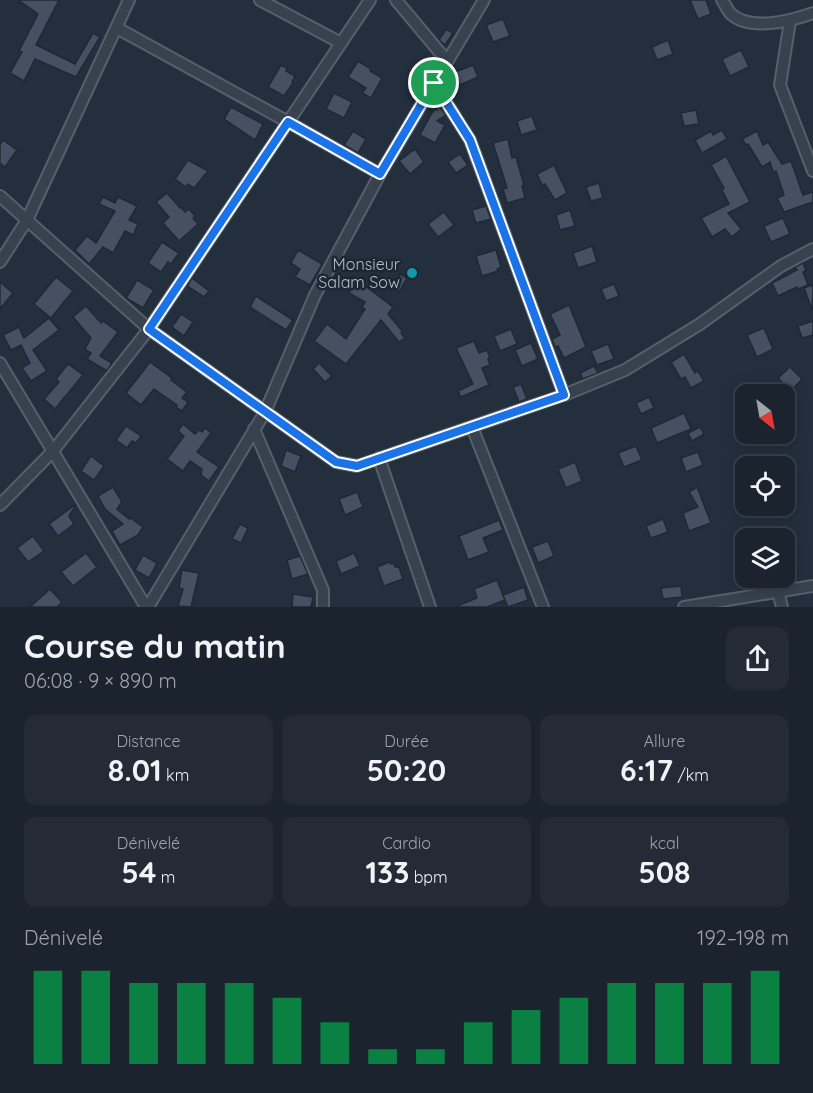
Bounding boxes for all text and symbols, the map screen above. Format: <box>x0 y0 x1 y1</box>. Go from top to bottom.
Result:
pin <box>408 57 459 108</box>
icon: arrive <box>417 66 450 99</box>
place label: Monsieur Salam Sow <box>318 254 400 292</box>
marker: Monsieur Salam Sow <box>405 266 419 280</box>
north arrow <box>735 384 795 444</box>
map controls <box>735 384 795 588</box>
button: locate <box>735 456 795 516</box>
button: layers <box>735 528 795 588</box>
text: Course du matin <box>24 625 286 666</box>
button: share <box>726 627 789 690</box>
text: 06:08 · 9 × 890 m <box>24 668 177 693</box>
text: Distance <box>116 731 181 751</box>
text: Durée <box>384 731 429 751</box>
text: Allure <box>644 731 685 751</box>
text: 8.01 <box>108 751 162 789</box>
text: 50:20 <box>367 751 446 789</box>
text: 6:17 <box>620 751 673 789</box>
text: km <box>162 765 189 785</box>
text: /km <box>673 765 709 785</box>
text: Dénivelé <box>117 833 180 853</box>
text: Cardio <box>382 833 431 853</box>
text: kcal <box>650 833 679 853</box>
text: 54 <box>122 853 156 891</box>
text: 133 <box>365 853 409 891</box>
text: 508 <box>638 853 691 891</box>
text: m <box>156 867 175 887</box>
text: bpm <box>409 867 448 887</box>
text: Dénivelé <box>24 925 103 950</box>
text: 192–198 m <box>697 925 789 950</box>

